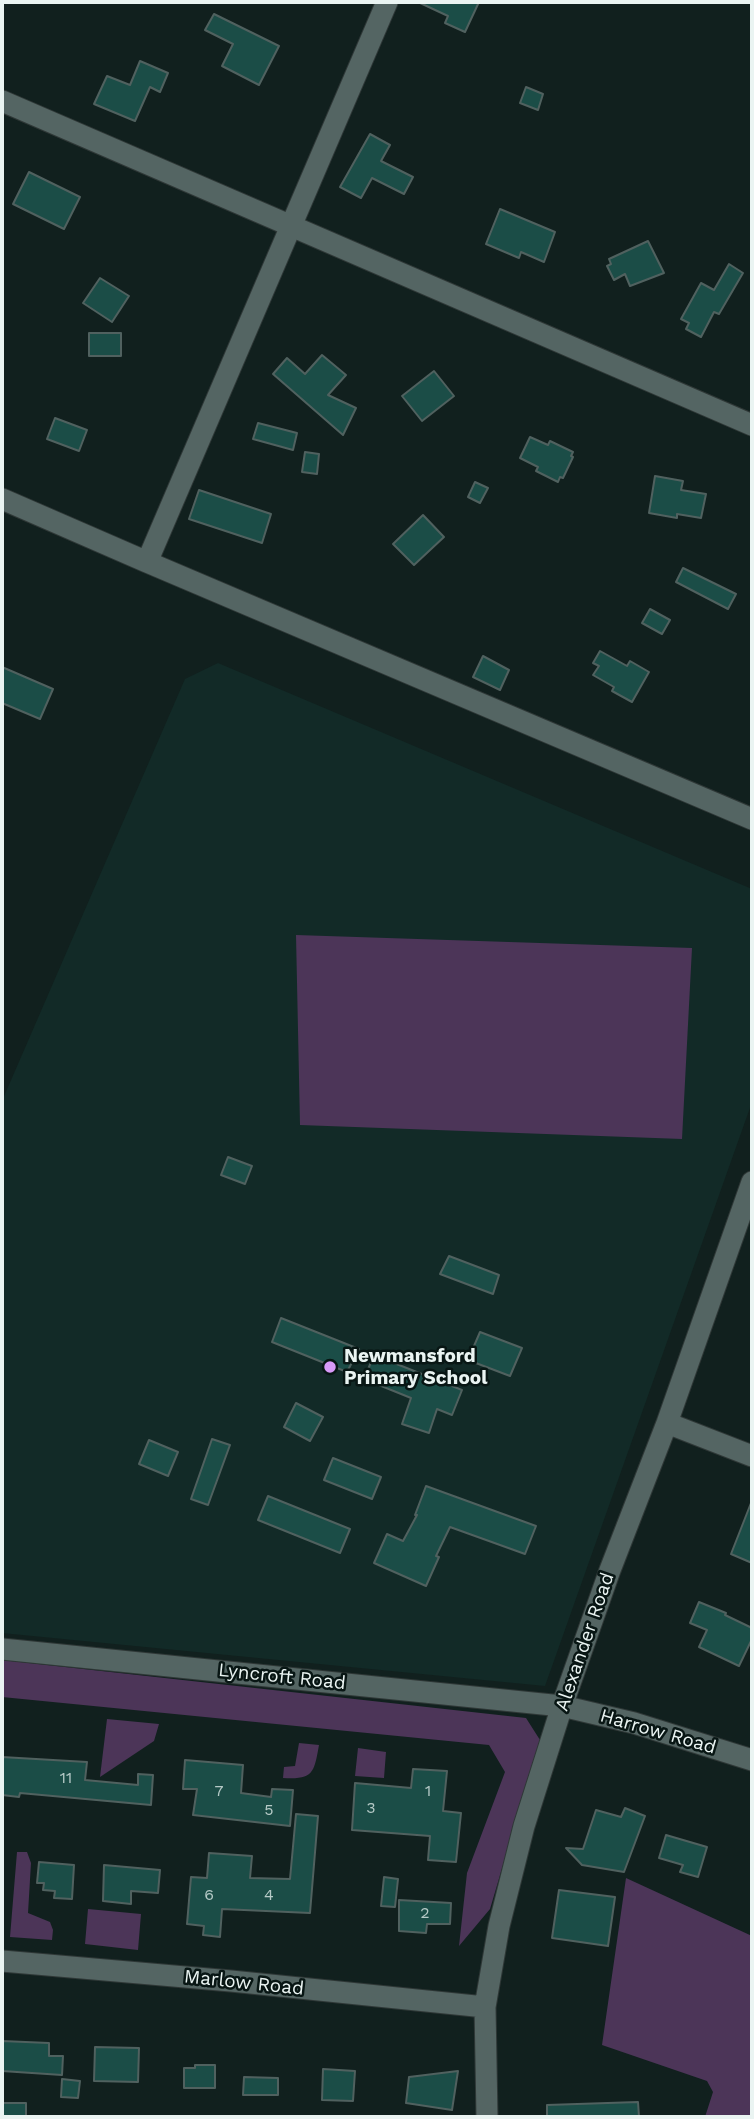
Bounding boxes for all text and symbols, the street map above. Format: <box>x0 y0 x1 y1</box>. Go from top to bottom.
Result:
place label: Newmansford Primary School <box>344 1345 487 1389</box>
marker: Newmansford Primary School <box>322 1359 338 1375</box>
street label: Alexander Road <box>551 1570 619 1714</box>
street label: Lyncroft Road <box>217 1659 347 1695</box>
street label: Harrow Road <box>597 1705 719 1759</box>
house number: 11 <box>60 1768 72 1788</box>
house number: 7 <box>215 1781 223 1801</box>
house number: 1 <box>425 1781 431 1801</box>
house number: 3 <box>366 1798 376 1818</box>
house number: 5 <box>264 1800 274 1820</box>
house number: 6 <box>204 1885 214 1905</box>
house number: 4 <box>264 1885 274 1905</box>
house number: 2 <box>420 1903 430 1923</box>
street label: Marlow Road <box>183 1965 305 2001</box>

